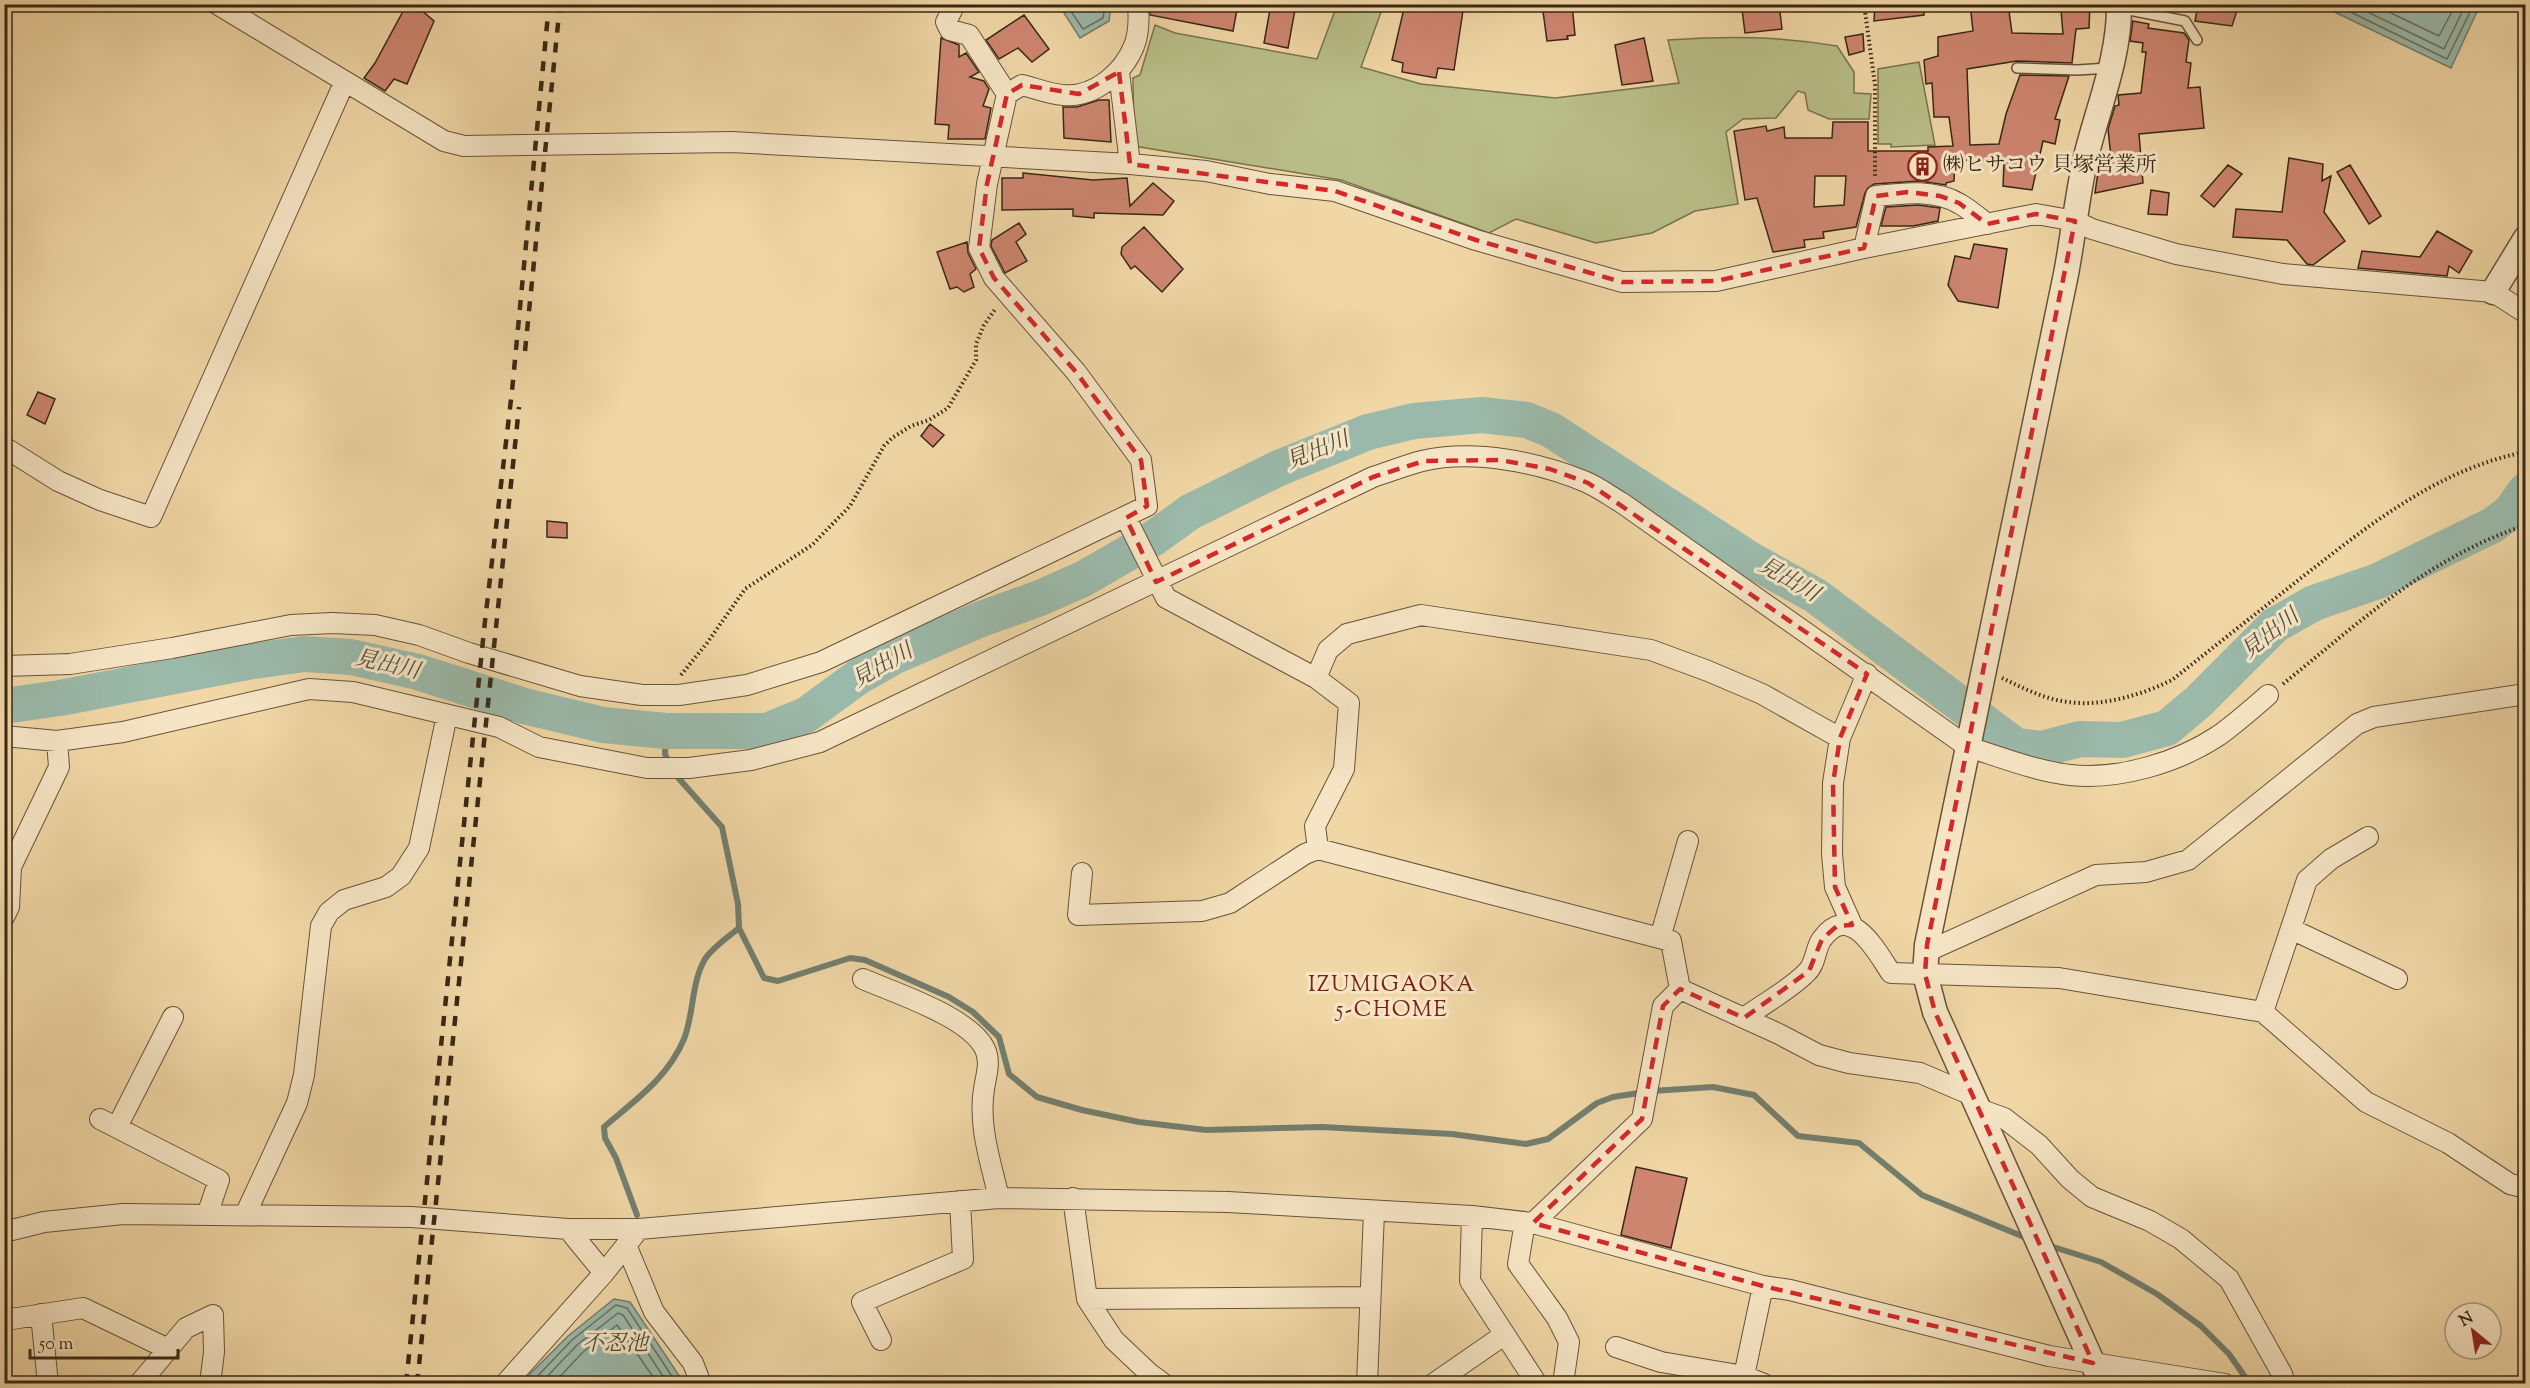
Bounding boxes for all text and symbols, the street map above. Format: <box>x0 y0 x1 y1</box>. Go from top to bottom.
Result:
building icon: ㈱ヒサコウ 貝塚営業所 <box>1906 150 1938 182</box>
place label: ㈱ヒサコウ 貝塚営業所 <box>1943 151 2157 181</box>
water label: 見出川 <box>1281 424 1356 479</box>
water label: 見出川 <box>1751 551 1826 612</box>
water label: 見出川 <box>2235 601 2308 668</box>
water label: 見出川 <box>846 636 921 697</box>
water label: 見出川 <box>351 643 425 689</box>
district label: IZUMIGAOKA 5-CHOME <box>1308 970 1476 1027</box>
north arrow <box>2443 1301 2503 1361</box>
text: N <box>2455 1307 2478 1333</box>
scale bar <box>30 1322 178 1360</box>
water label: 不忍池 <box>582 1329 651 1361</box>
text: 50 m <box>38 1332 74 1358</box>

